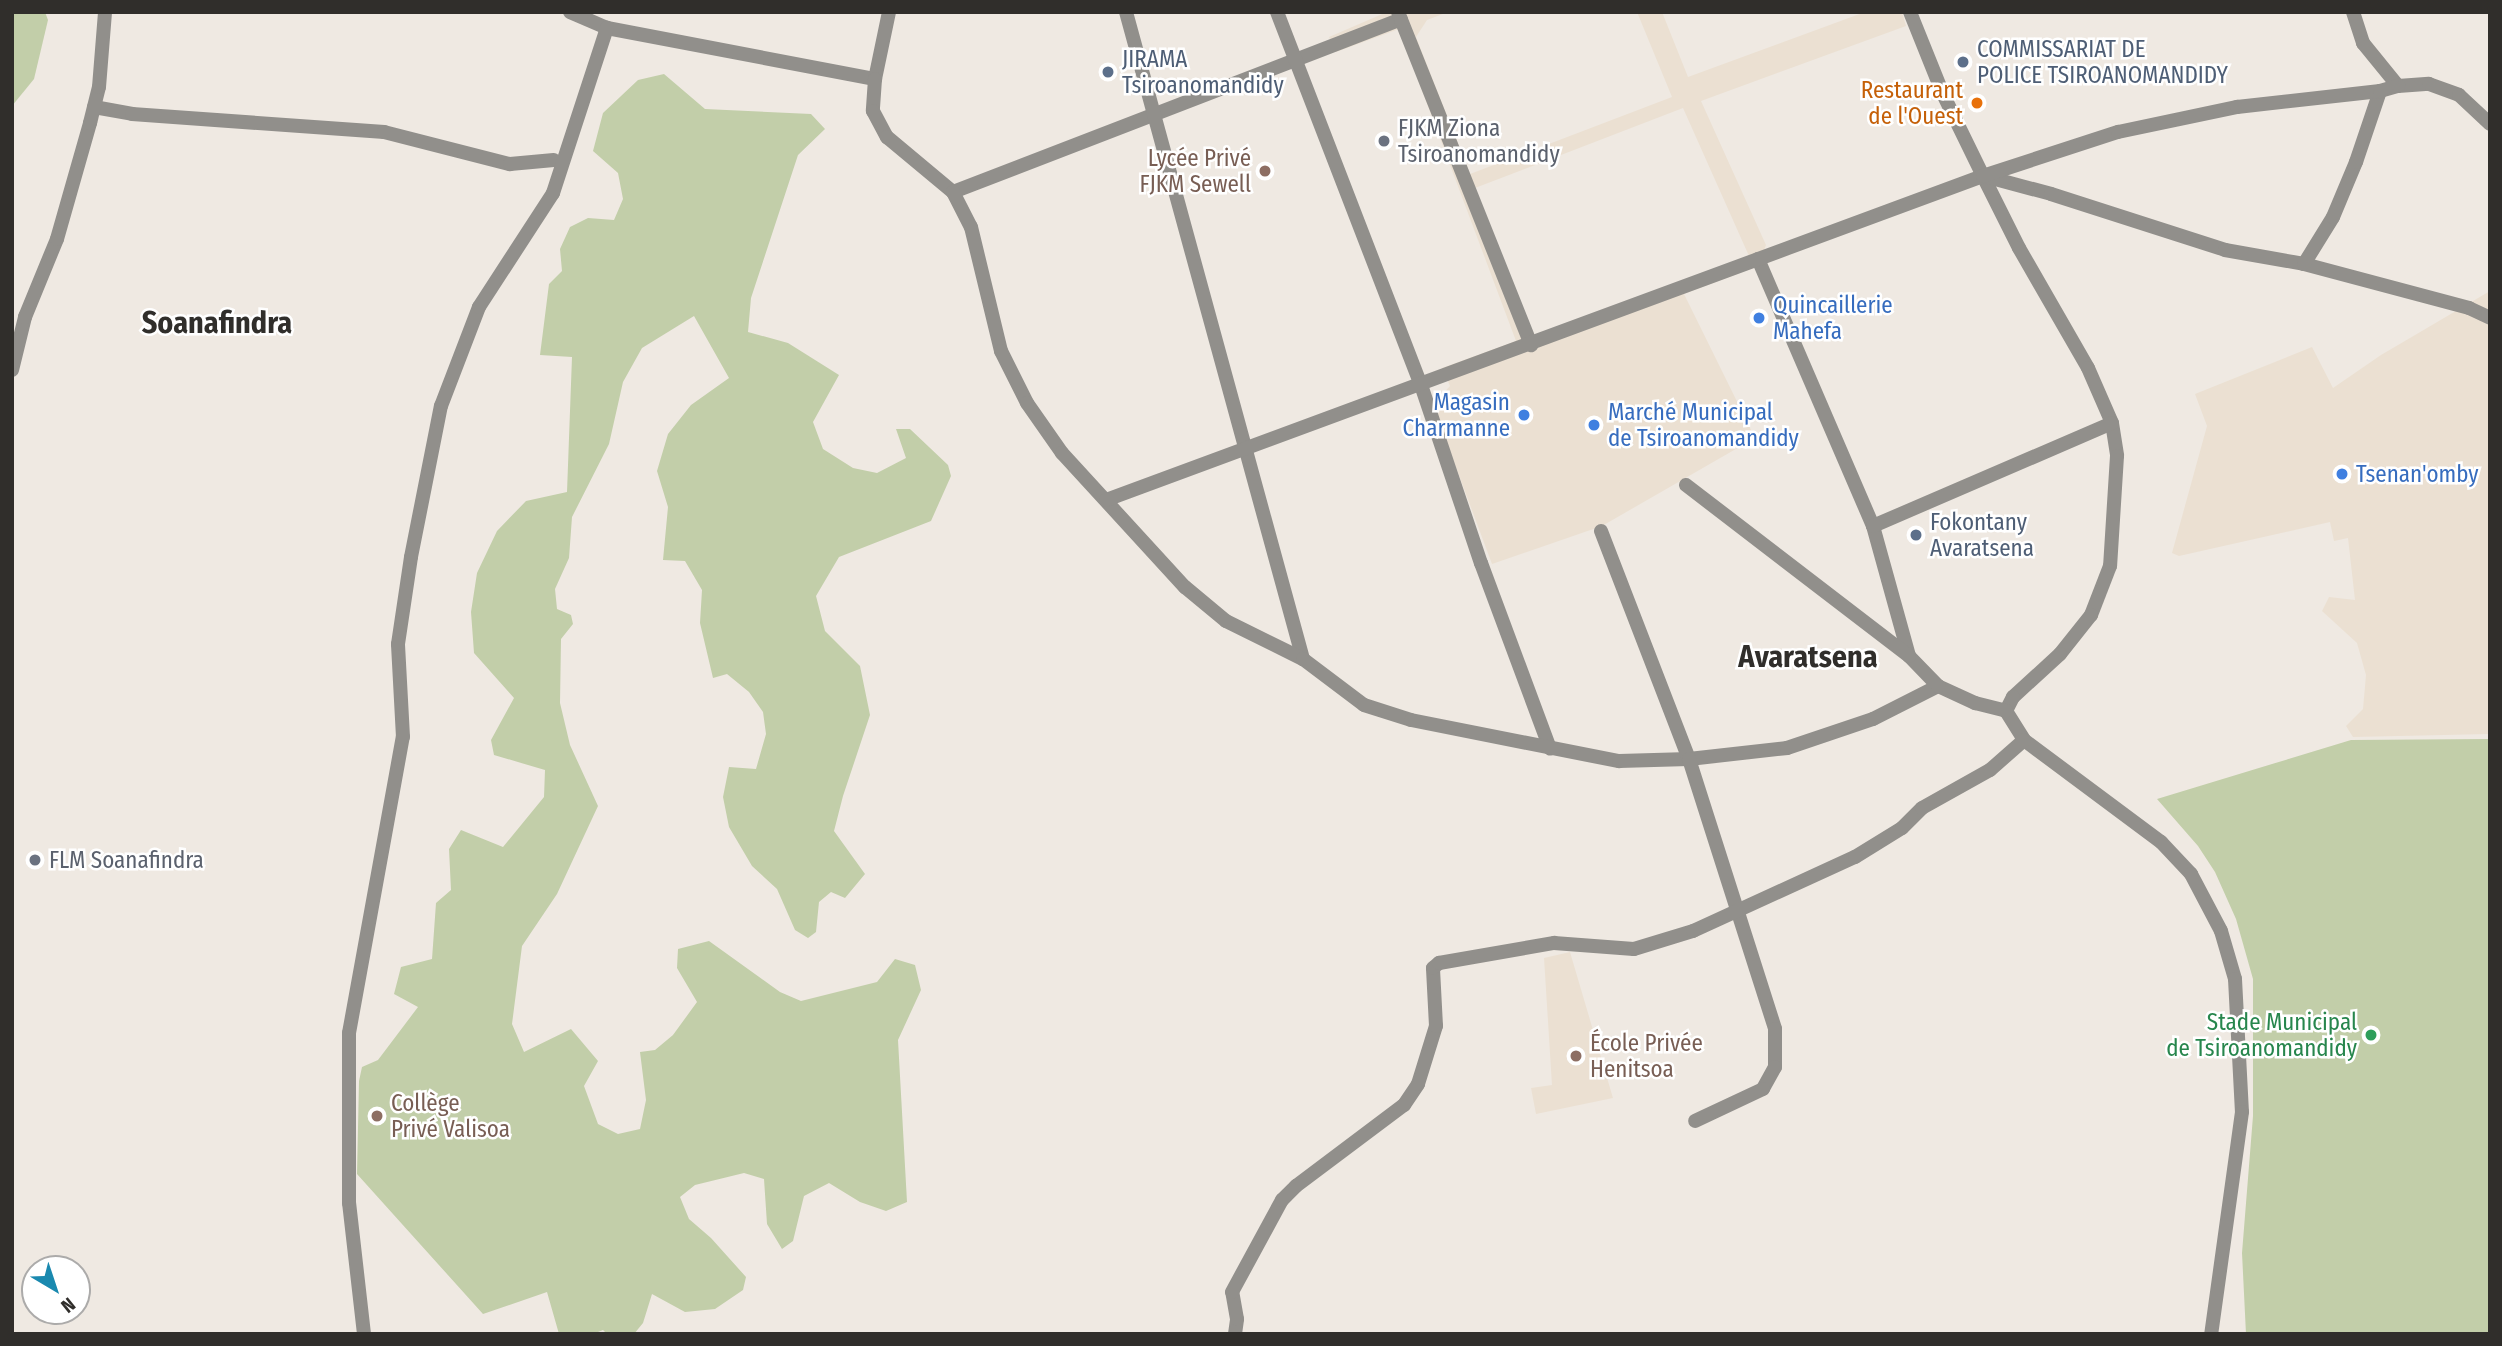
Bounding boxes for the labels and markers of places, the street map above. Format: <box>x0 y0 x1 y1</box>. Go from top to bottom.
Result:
place label: COMMISSARIAT DE POLICE TSIROANOMANDIDY <box>1977 35 2228 89</box>
place label: JIRAMA Tsiroanomandidy <box>1122 45 1284 99</box>
marker: COMMISSARIAT DE POLICE TSIROANOMANDIDY <box>1955 54 1971 70</box>
marker: JIRAMA Tsiroanomandidy <box>1100 64 1116 80</box>
place label: Restaurant de l'Ouest <box>1861 76 1963 130</box>
marker: Restaurant de l'Ouest <box>1969 95 1985 111</box>
place label: FJKM Ziona Tsiroanomandidy <box>1398 114 1560 168</box>
marker: FJKM Ziona Tsiroanomandidy <box>1376 133 1392 149</box>
place label: Lycée Privé FJKM Sewell <box>1140 144 1251 198</box>
marker: Lycée Privé FJKM Sewell <box>1257 163 1273 179</box>
place label: Quincaillerie Mahefa <box>1773 291 1893 345</box>
marker: Quincaillerie Mahefa <box>1751 310 1767 326</box>
place label: Magasin Charmanne <box>1403 388 1510 442</box>
place label: Marché Municipal de Tsiroanomandidy <box>1608 398 1799 452</box>
marker: Magasin Charmanne <box>1516 407 1532 423</box>
marker: Marché Municipal de Tsiroanomandidy <box>1586 417 1602 433</box>
place label: Tsenan'omby <box>2356 460 2479 488</box>
marker: Tsenan'omby <box>2334 466 2350 482</box>
place label: Fokontany Avaratsena <box>1930 508 2034 562</box>
marker: Fokontany Avaratsena <box>1908 527 1924 543</box>
place label: FLM Soanafindra <box>49 846 204 874</box>
marker: FLM Soanafindra <box>27 852 43 868</box>
place label: Stade Municipal de Tsiroanomandidy <box>2166 1008 2357 1062</box>
marker: Stade Municipal de Tsiroanomandidy <box>2363 1027 2379 1043</box>
place label: École Privée Henitsoa <box>1590 1029 1703 1083</box>
marker: École Privée Henitsoa <box>1568 1048 1584 1064</box>
place label: Collège Privé Valisoa <box>391 1089 510 1143</box>
marker: Collège Privé Valisoa <box>369 1108 385 1124</box>

